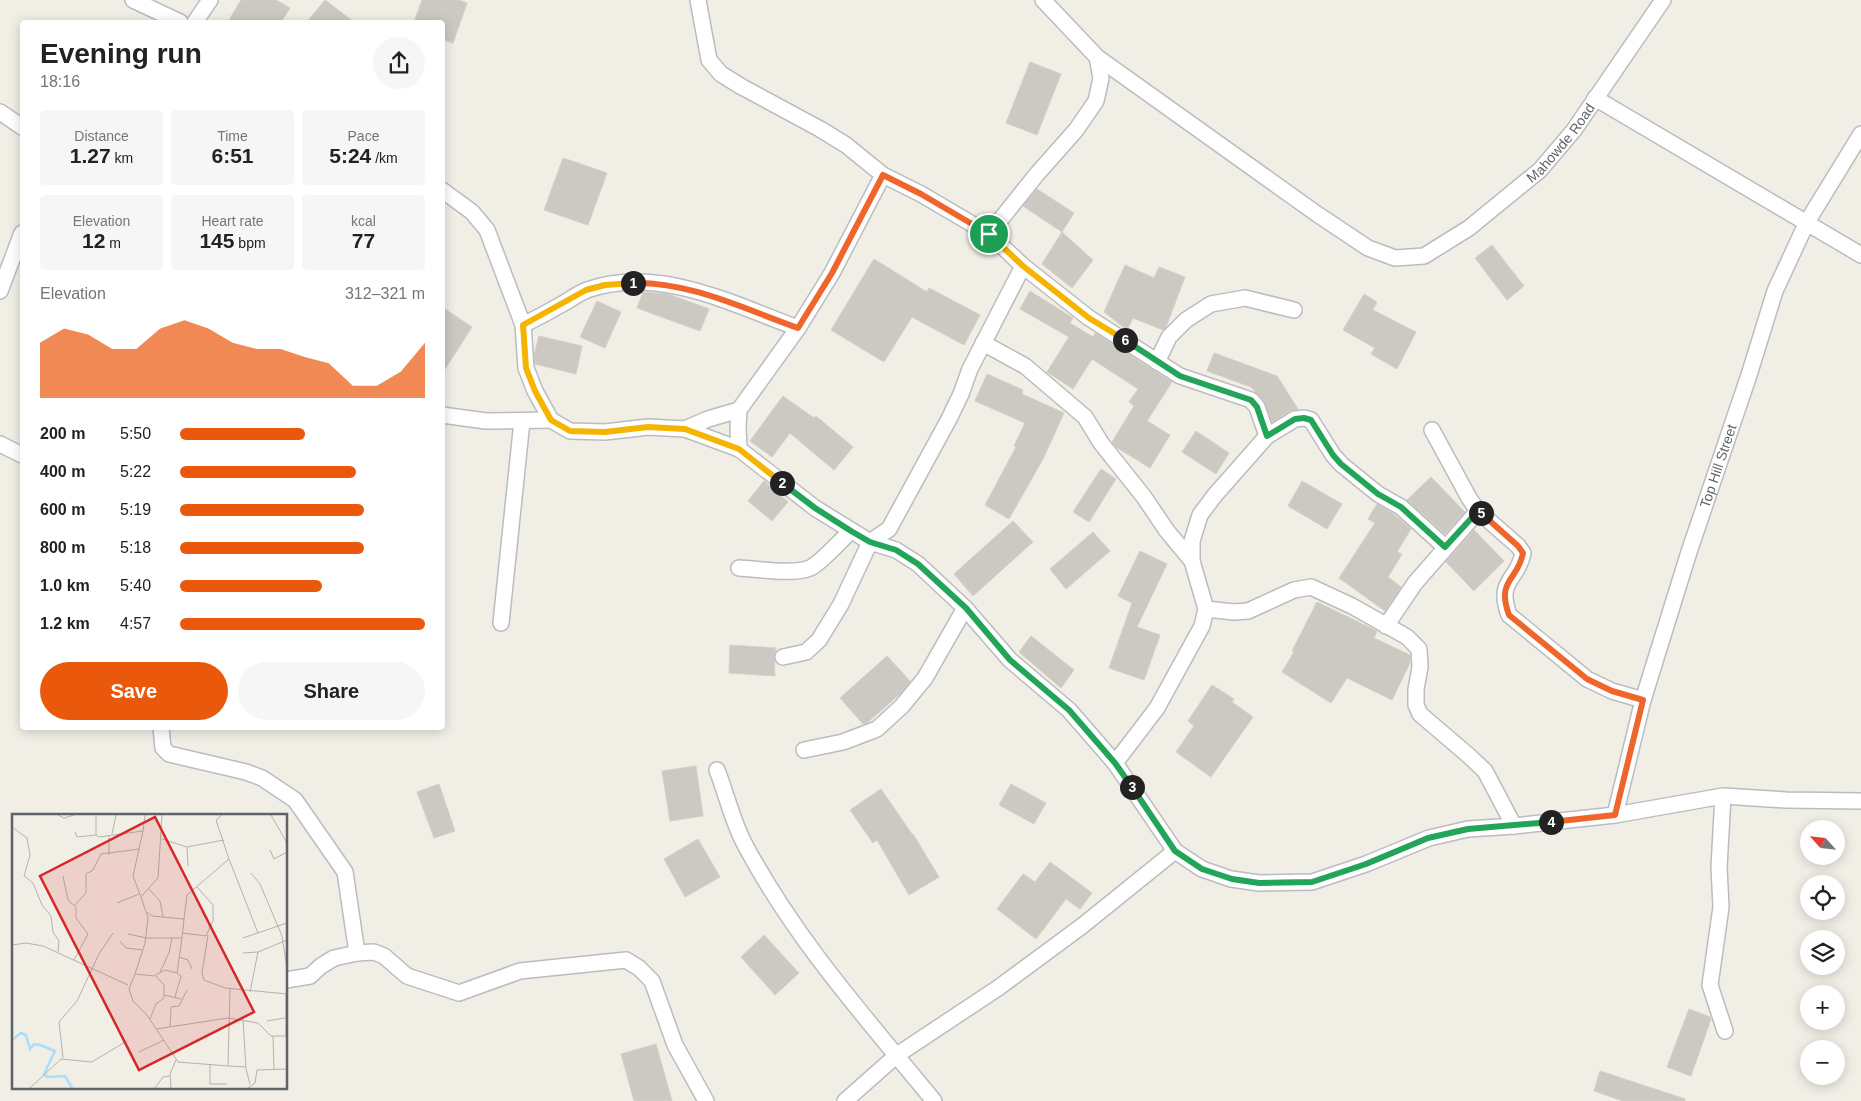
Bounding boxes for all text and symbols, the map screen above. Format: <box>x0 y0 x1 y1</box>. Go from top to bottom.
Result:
button: share <box>373 37 425 89</box>
text: Evening run <box>40 38 202 69</box>
text: 18:16 <box>40 73 80 90</box>
street label: Mahowde Road <box>1523 100 1598 186</box>
text: Distance <box>74 128 129 144</box>
text: Time <box>217 128 248 144</box>
text: Pace <box>348 128 379 144</box>
text: 1.27 <box>70 144 111 167</box>
text: 6:51 <box>211 144 254 167</box>
text: 5:24 <box>329 144 371 167</box>
text: km <box>111 150 133 166</box>
text: /km <box>371 150 398 166</box>
text: Elevation <box>73 213 130 229</box>
text: Heart rate <box>201 213 264 229</box>
text: kcal <box>351 213 376 229</box>
pin <box>968 213 1010 255</box>
icon: arrive <box>975 220 1003 248</box>
text: 12 <box>82 229 105 252</box>
text: 145 <box>199 229 234 252</box>
text: 77 <box>352 229 375 252</box>
text: m <box>105 235 121 251</box>
text: bpm <box>234 235 266 251</box>
pin: 1 <box>620 270 646 296</box>
text: 1 <box>630 275 637 291</box>
text: Elevation <box>40 285 106 302</box>
text: 312–321 m <box>345 285 425 302</box>
pin: 6 <box>1112 328 1138 352</box>
text: 6 <box>1122 332 1129 348</box>
street label: Top Hill Street <box>1697 422 1740 510</box>
text: 200 m <box>40 425 85 442</box>
text: 5:50 <box>120 425 151 442</box>
text: 400 m <box>40 463 85 480</box>
text: 5:22 <box>120 463 151 480</box>
pin: 2 <box>770 470 794 496</box>
text: 2 <box>779 475 786 491</box>
pin: 5 <box>1468 500 1494 526</box>
text: 600 m <box>40 501 85 518</box>
text: 5:19 <box>120 501 151 518</box>
text: 5 <box>1478 505 1485 521</box>
text: 800 m <box>40 539 85 556</box>
text: 5:18 <box>120 539 151 556</box>
text: 1.0 km <box>40 577 90 594</box>
text: 5:40 <box>120 577 151 594</box>
text: 1.2 km <box>40 615 90 632</box>
text: 4:57 <box>120 615 151 632</box>
button: Save <box>40 662 228 720</box>
button: Share <box>238 662 425 720</box>
pin: 3 <box>1120 774 1144 800</box>
text: 3 <box>1129 779 1136 795</box>
pin: 4 <box>1538 810 1564 834</box>
inset map <box>12 814 288 1088</box>
text: 4 <box>1548 814 1555 830</box>
north arrow <box>1800 820 1845 865</box>
map controls <box>1800 820 1845 1085</box>
button: locate <box>1800 875 1845 920</box>
button: layers <box>1800 930 1845 975</box>
button: + <box>1800 985 1845 1030</box>
button: − <box>1800 1040 1845 1085</box>

